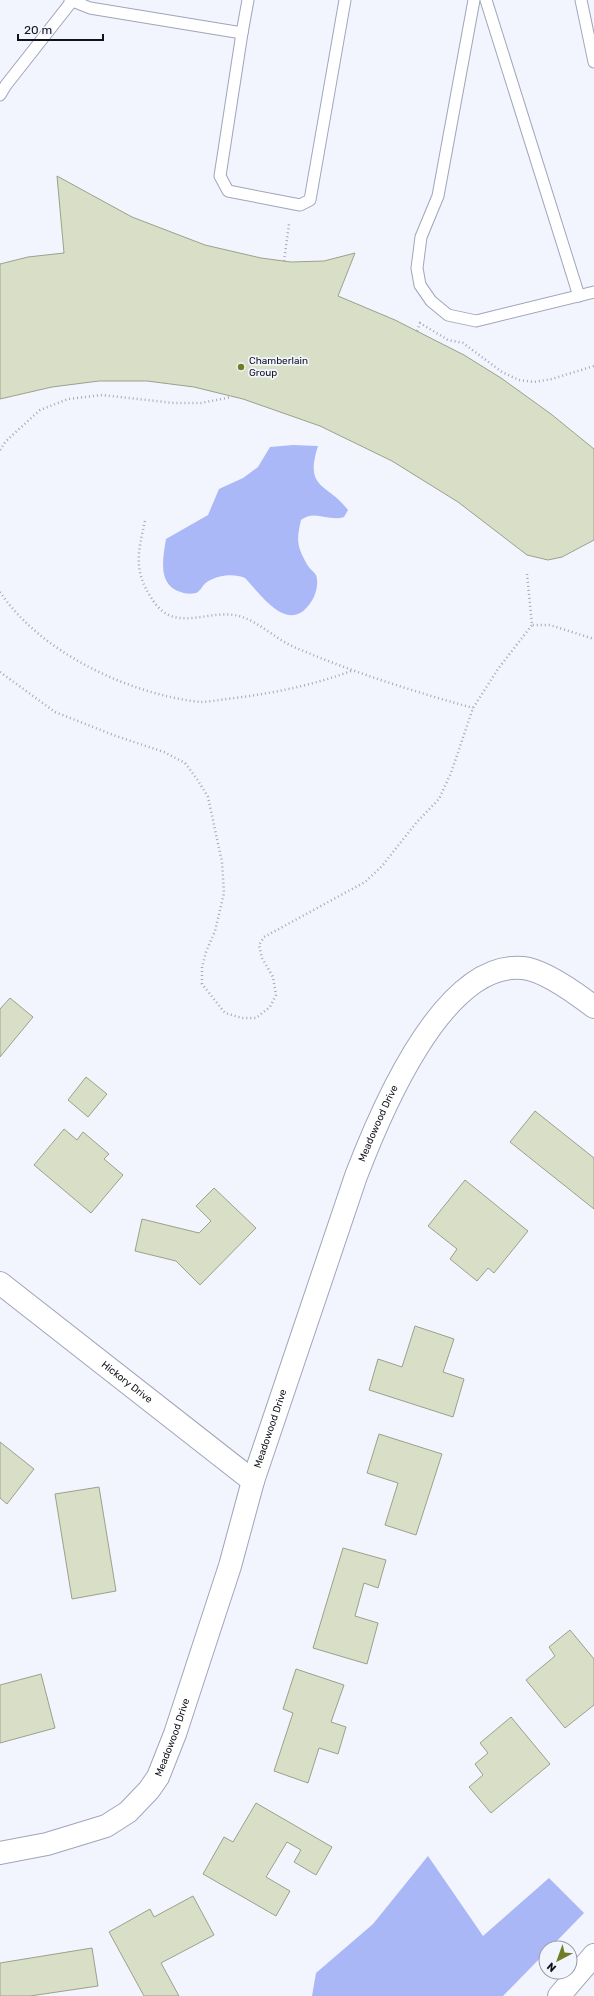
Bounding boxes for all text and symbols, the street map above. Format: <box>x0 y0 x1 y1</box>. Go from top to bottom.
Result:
scale bar <box>18 16 103 42</box>
text: 20 m <box>24 23 52 37</box>
place label: Chamberlain Group <box>249 355 308 379</box>
marker: Chamberlain Group <box>236 362 246 372</box>
street label: Meadowood Drive <box>356 1083 401 1164</box>
street label: Hickory Drive <box>99 1359 155 1406</box>
street label: Meadowood Drive <box>252 1387 290 1470</box>
street label: Meadowood Drive <box>153 1696 192 1778</box>
north arrow <box>538 1940 578 1980</box>
text: N <box>544 1960 559 1975</box>

